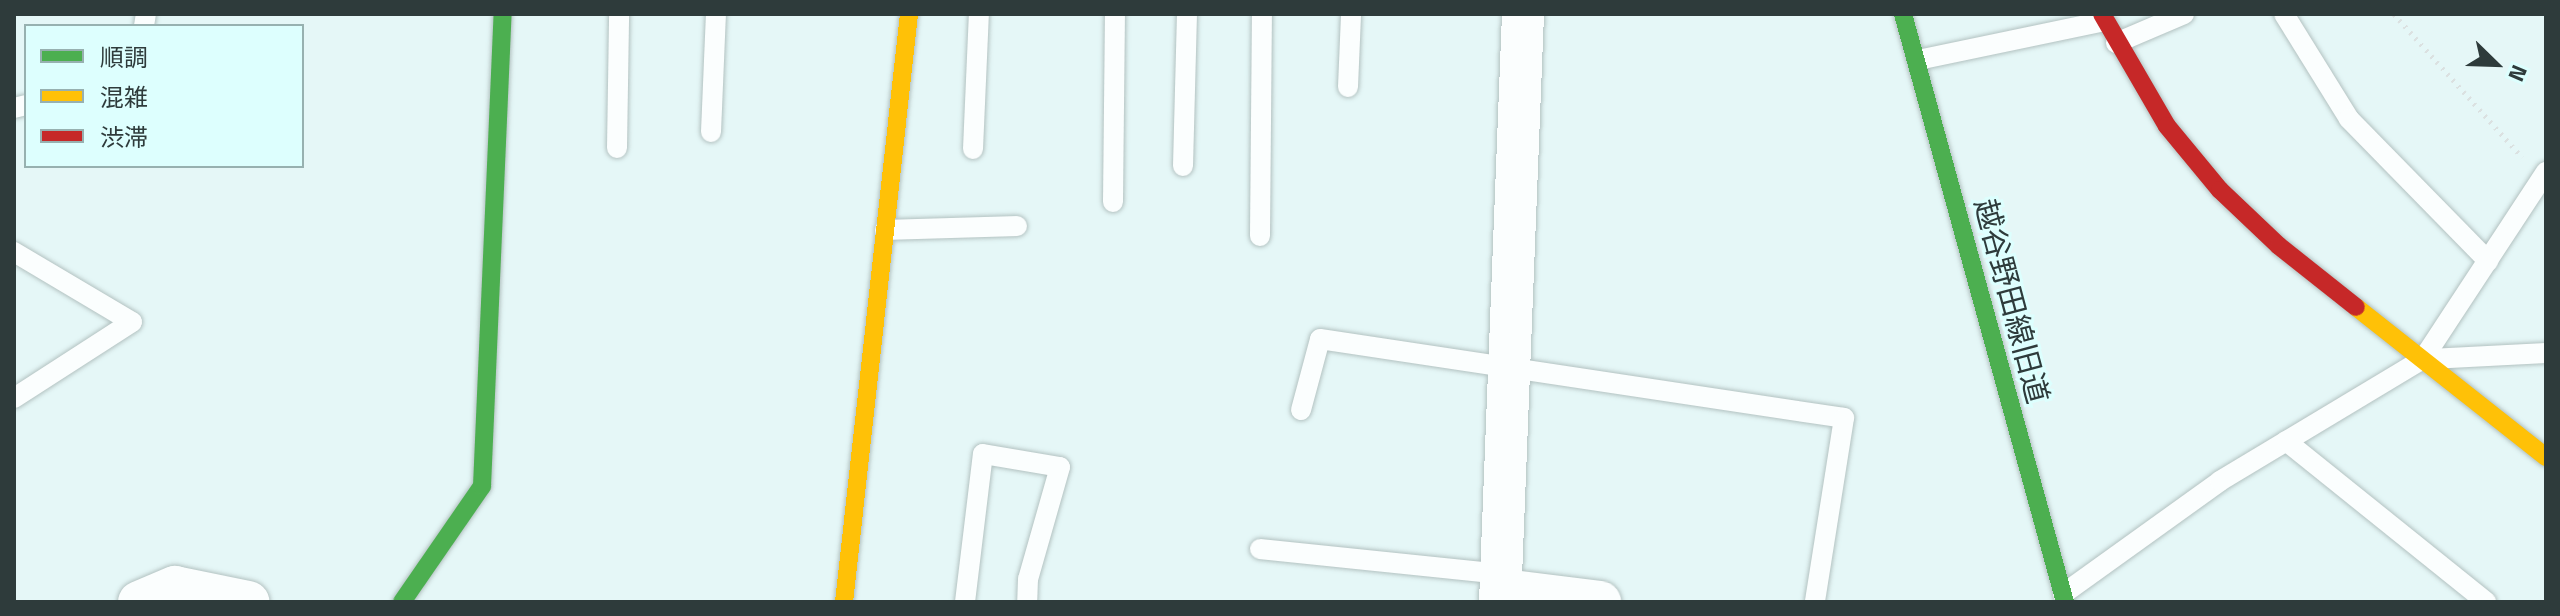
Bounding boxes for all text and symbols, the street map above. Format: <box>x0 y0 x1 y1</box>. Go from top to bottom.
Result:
legend <box>24 24 304 168</box>
north arrow <box>2456 24 2536 104</box>
text: 順調 <box>100 39 148 75</box>
text: N <box>2499 60 2537 87</box>
text: 混雑 <box>100 79 148 115</box>
text: 渋滞 <box>100 119 148 155</box>
street label: 越谷野田線旧道 <box>1967 195 2057 407</box>

